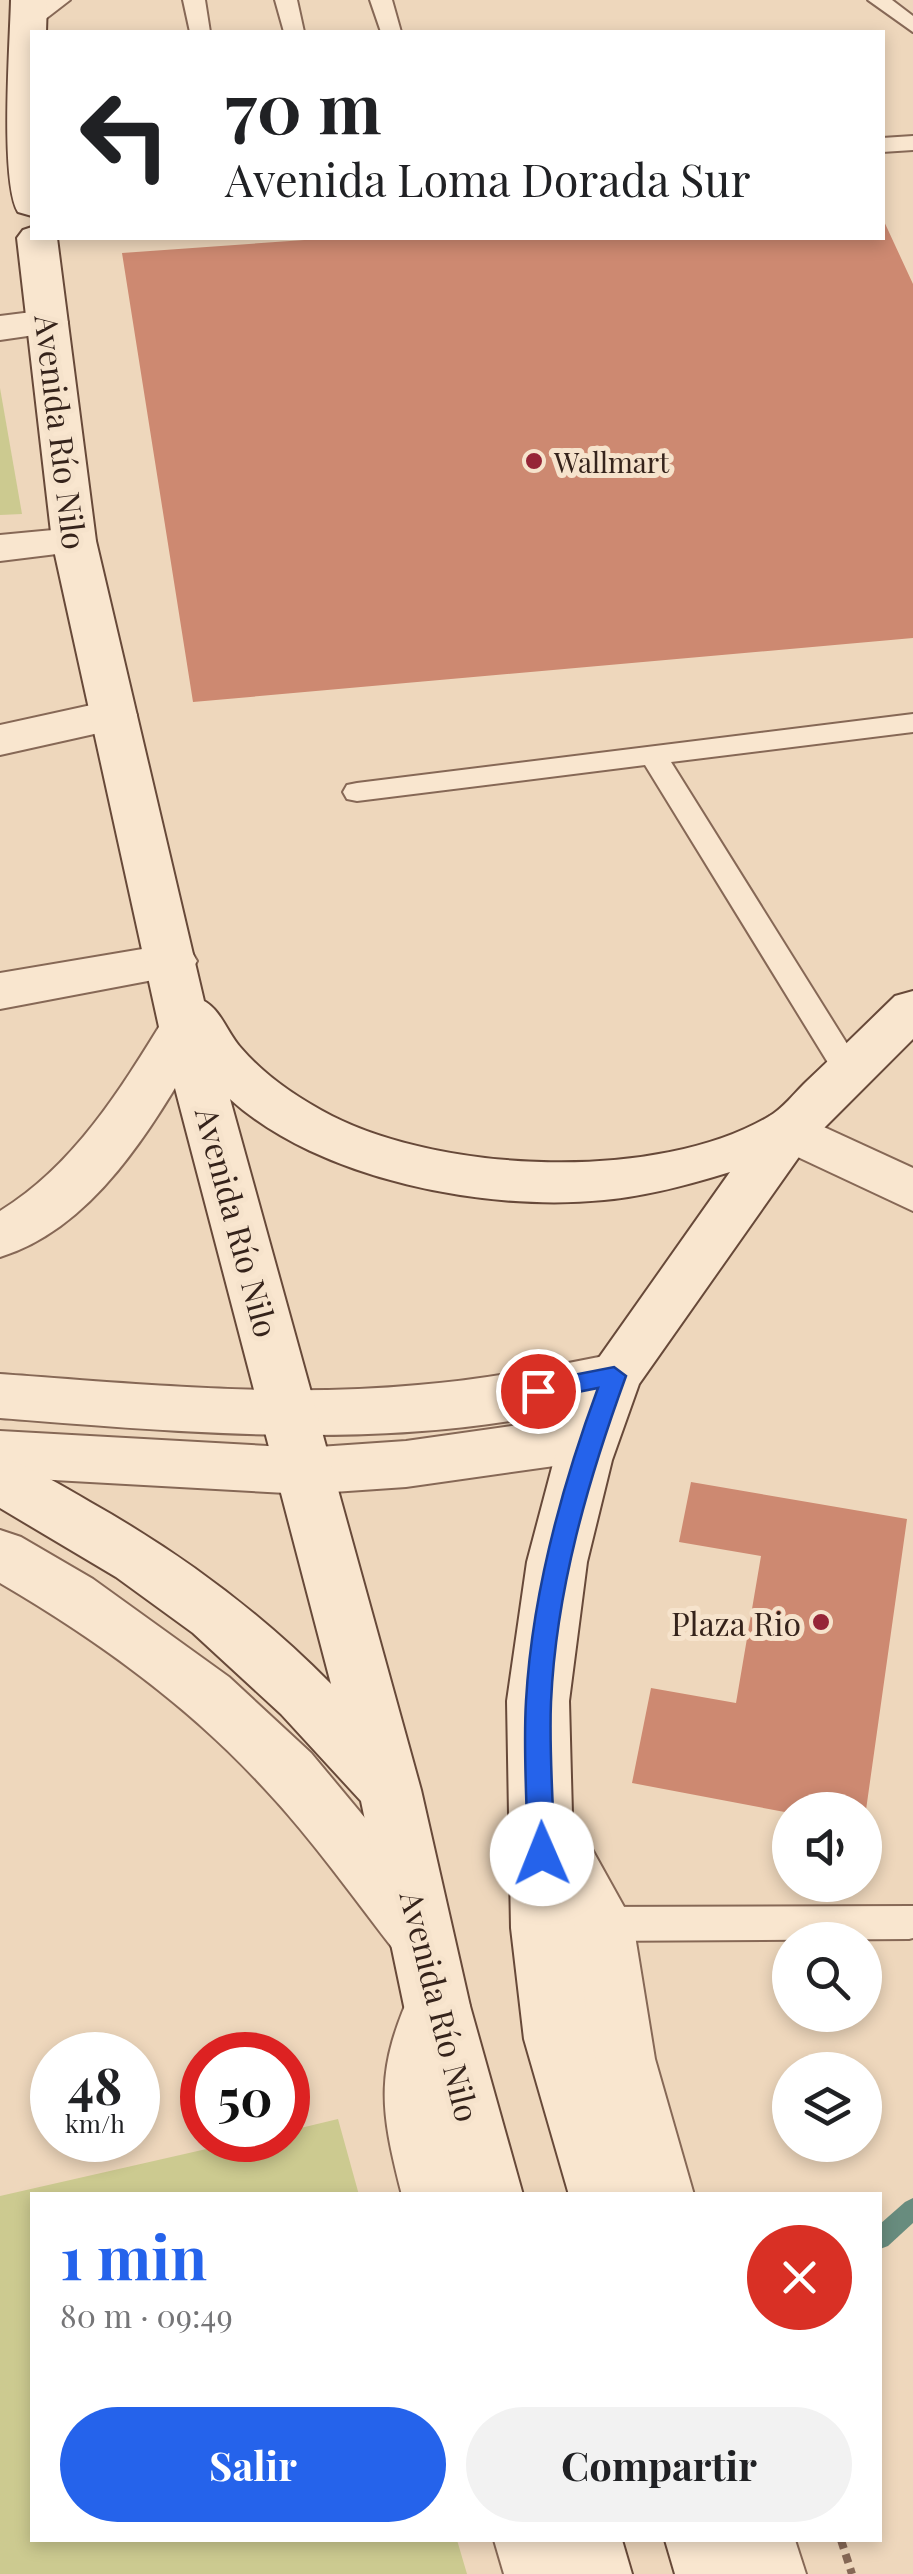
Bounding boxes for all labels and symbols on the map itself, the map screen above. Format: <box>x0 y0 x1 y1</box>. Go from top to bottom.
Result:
street label: Avenida Río Nilo <box>26 311 98 552</box>
place label: Wallmart <box>553 443 670 480</box>
marker: Wallmart <box>523 450 545 472</box>
street label: Avenida Río Nilo <box>186 1102 289 1341</box>
pin <box>496 1349 581 1434</box>
place label: Plaza Rio <box>671 1601 801 1644</box>
marker: Plaza Rio <box>810 1611 832 1633</box>
position arrow <box>490 1802 594 1906</box>
street label: Avenida Río Nilo <box>391 1885 490 2126</box>
speed limit sign: 50 <box>180 2032 310 2162</box>

